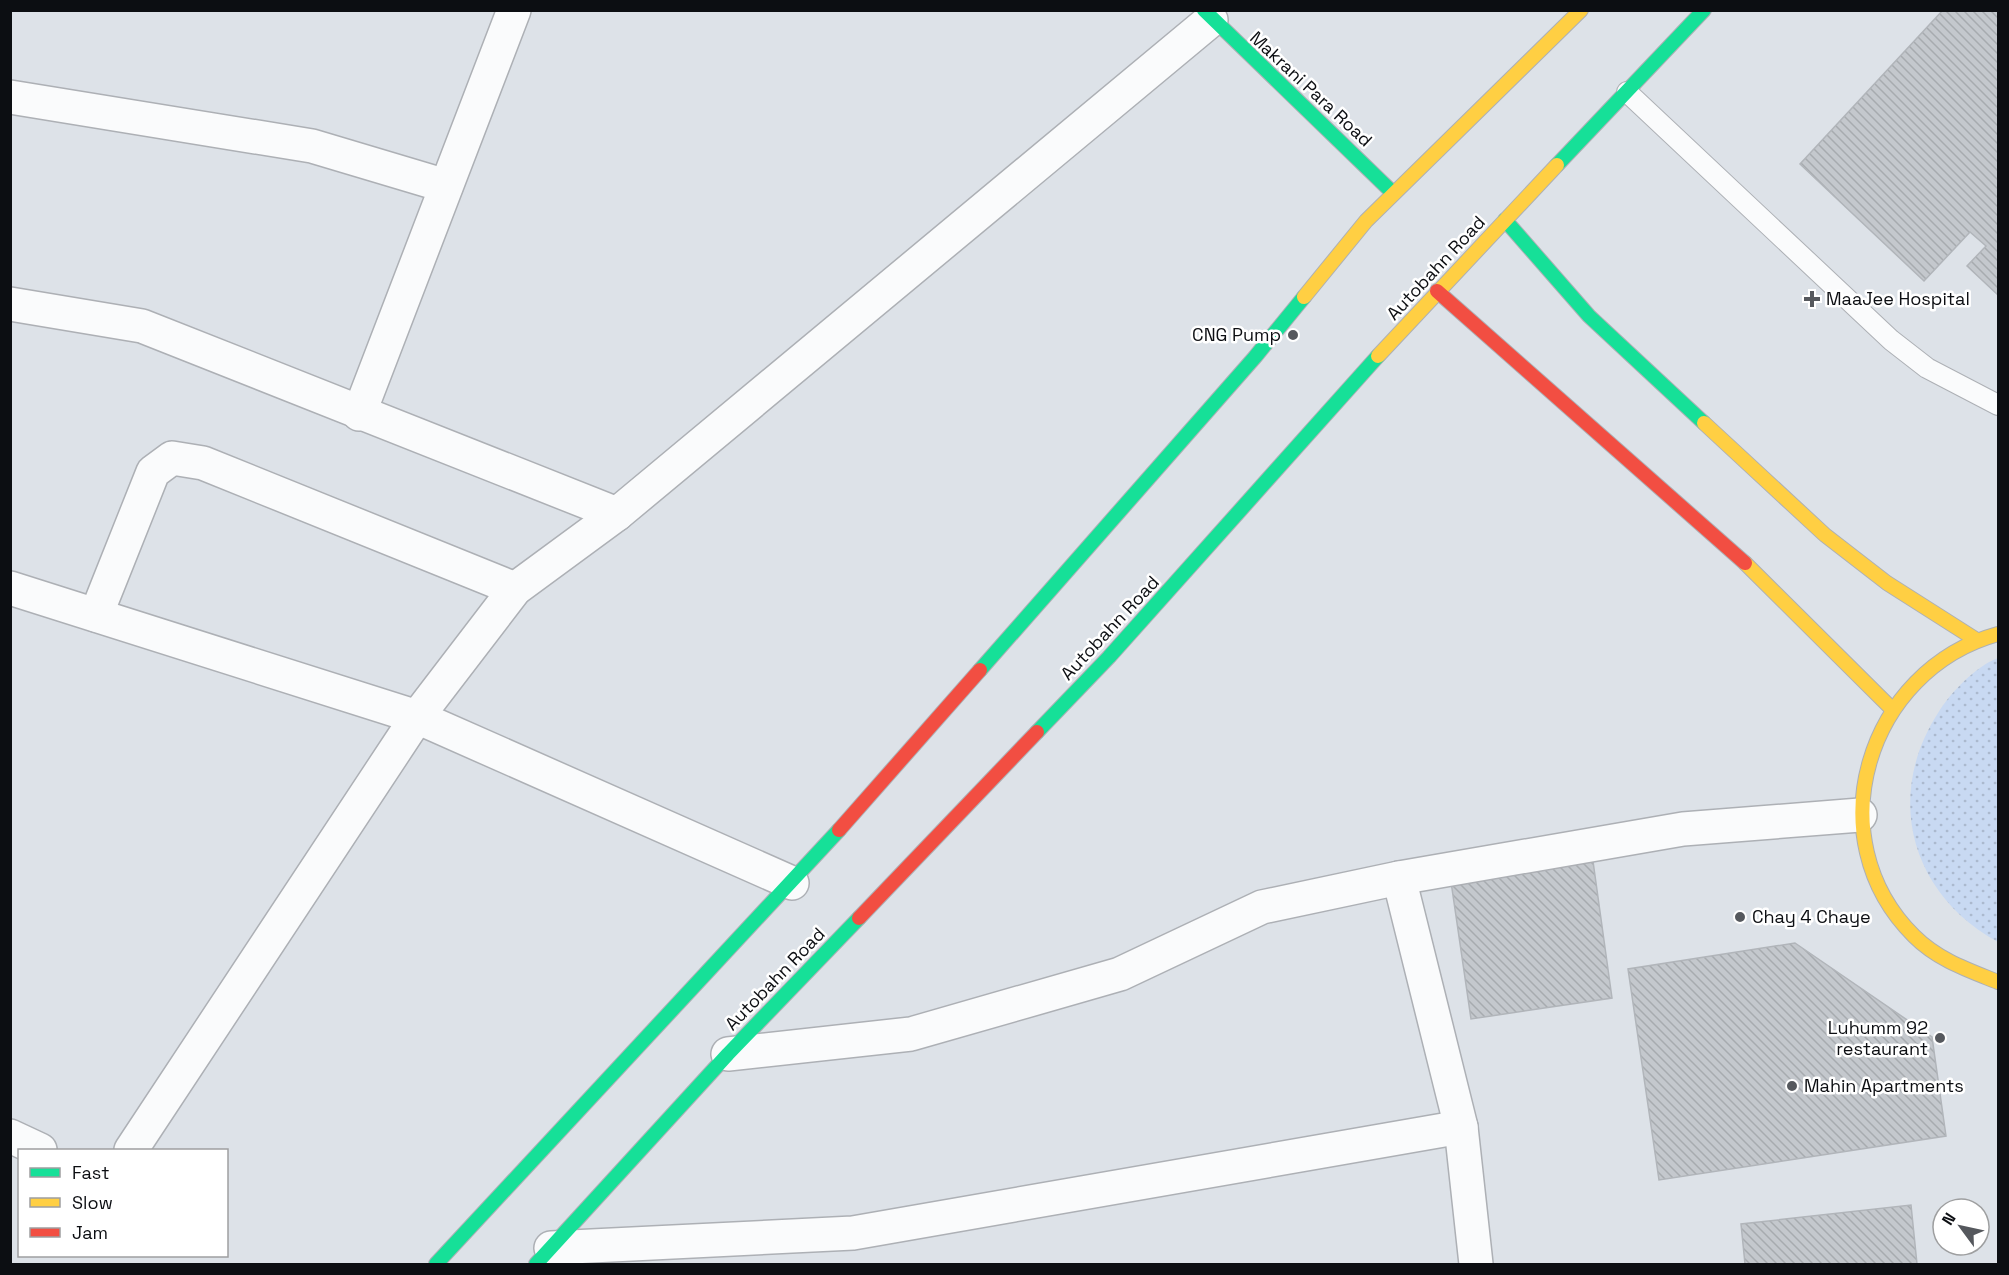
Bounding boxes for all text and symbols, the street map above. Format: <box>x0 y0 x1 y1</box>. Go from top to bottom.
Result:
street label: Makrani Para Road <box>1245 26 1377 151</box>
street label: Autobahn Road <box>1381 211 1490 325</box>
place label: MaaJee Hospital <box>1826 287 1970 310</box>
marker: MaaJee Hospital <box>1803 290 1821 308</box>
place label: CNG Pump <box>1192 323 1281 346</box>
marker: CNG Pump <box>1286 328 1300 342</box>
street label: Autobahn Road <box>1055 571 1164 685</box>
place label: Chay 4 Chaye <box>1752 905 1871 928</box>
marker: Chay 4 Chaye <box>1733 910 1747 924</box>
street label: Autobahn Road <box>720 922 830 1035</box>
place label: Luhumm 92 restaurant <box>1828 1016 1928 1060</box>
marker: Luhumm 92 restaurant <box>1933 1031 1947 1045</box>
place label: Mahin Apartments <box>1804 1074 1964 1097</box>
marker: Mahin Apartments <box>1785 1079 1799 1093</box>
legend <box>18 1149 228 1257</box>
text: Fast <box>72 1161 109 1184</box>
text: Slow <box>72 1191 113 1214</box>
north arrow <box>1931 1197 1991 1257</box>
text: N <box>1937 1209 1961 1229</box>
text: Jam <box>72 1221 108 1244</box>

